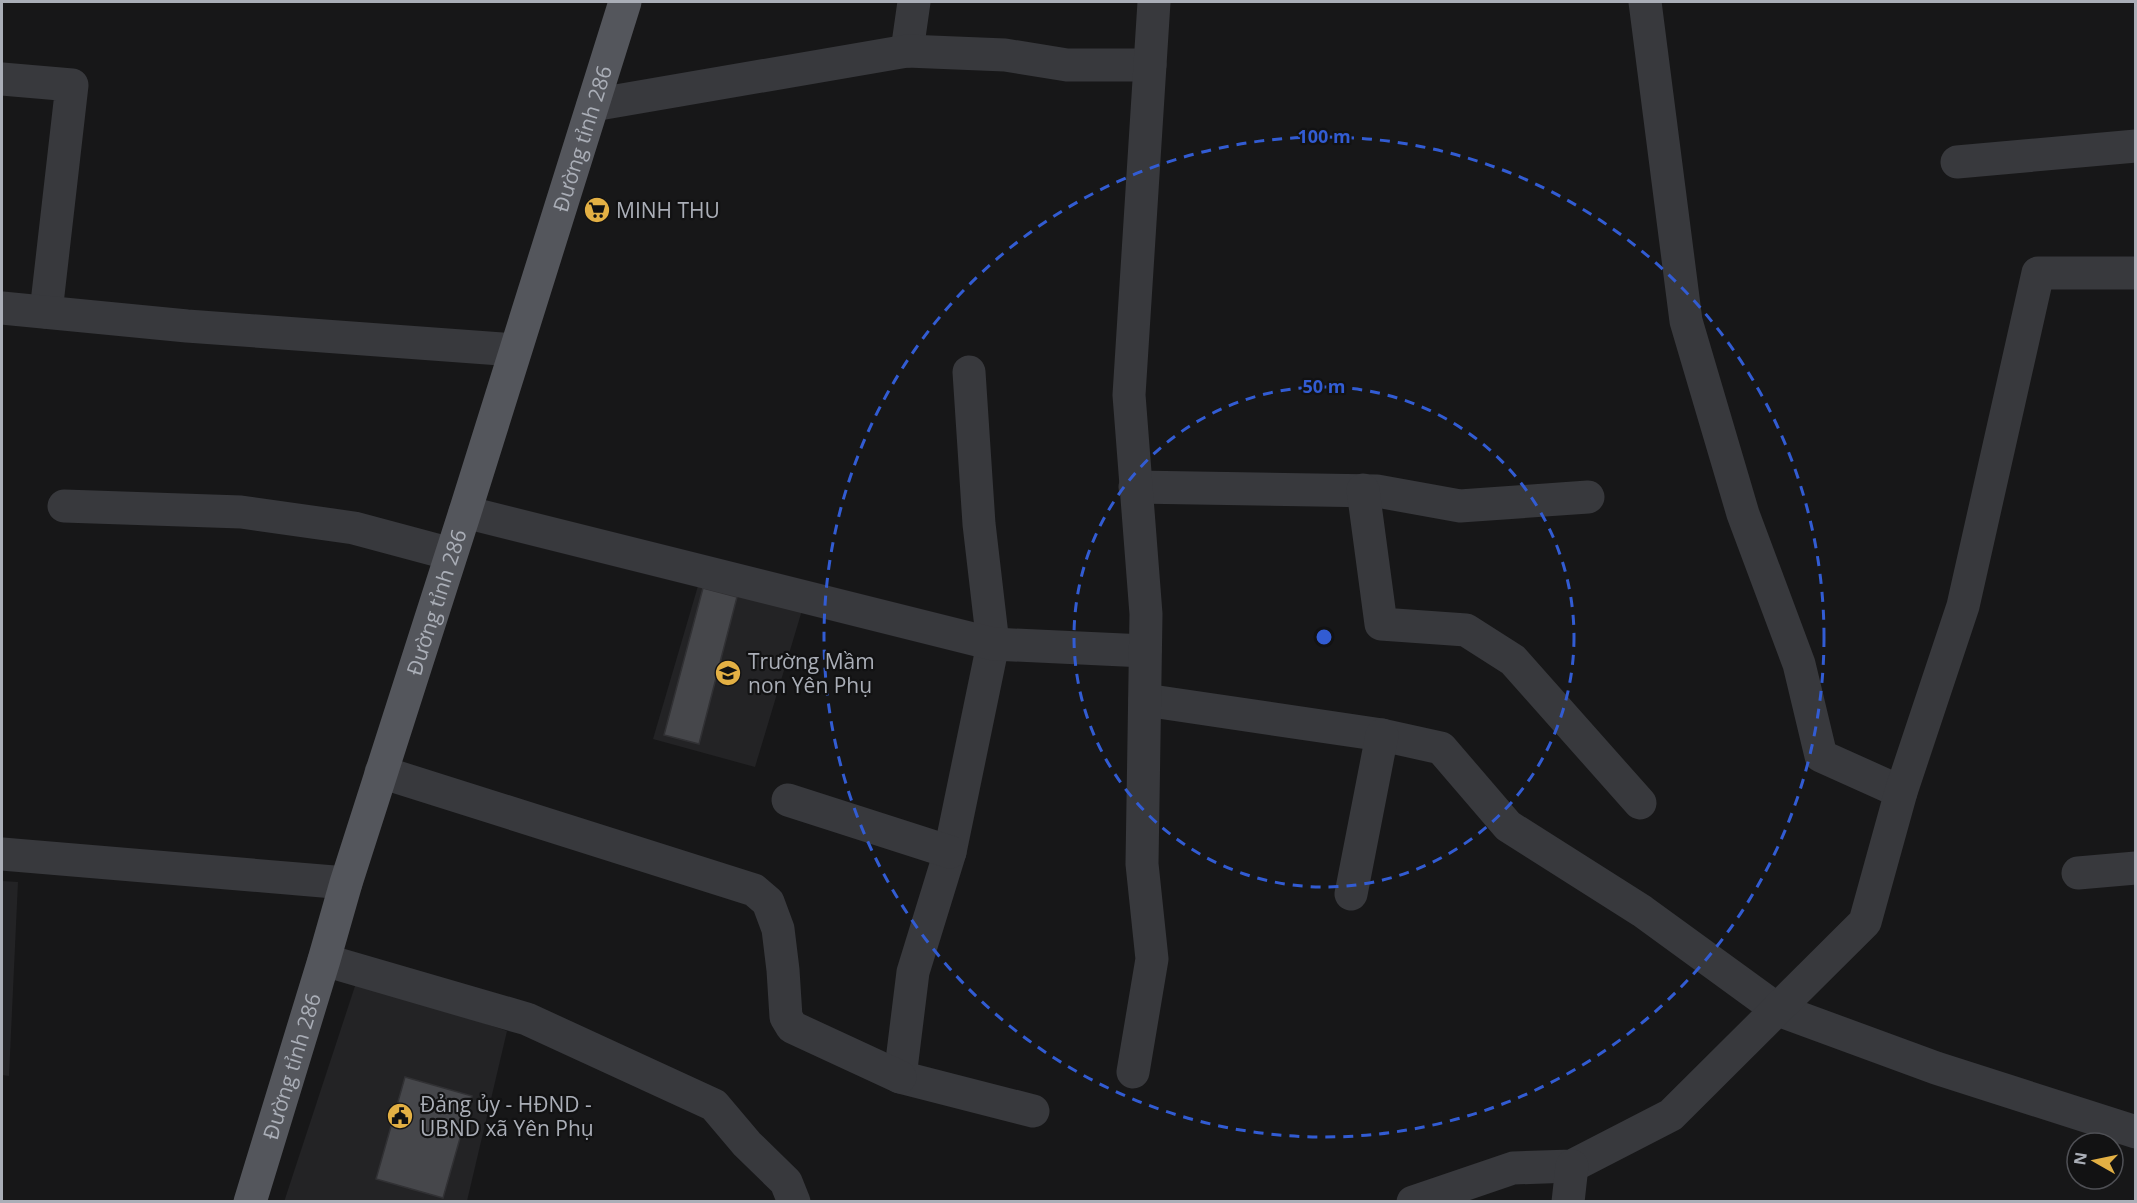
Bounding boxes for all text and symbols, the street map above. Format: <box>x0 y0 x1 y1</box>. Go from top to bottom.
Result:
street label: Đường tỉnh 286 <box>546 62 618 215</box>
text: 100 m <box>1297 124 1351 148</box>
supermarket icon: MINH THU <box>582 195 612 225</box>
place label: MINH THU <box>616 196 720 224</box>
text: 50 m <box>1303 374 1345 398</box>
street label: Đường tỉnh 286 <box>400 526 473 679</box>
centre of rings <box>1314 627 1334 647</box>
place label: Trường Mầm non Yên Phụ <box>748 647 875 699</box>
school or university icon: Trường Mầm non Yên Phụ <box>713 658 743 688</box>
street label: Đường tỉnh 286 <box>256 989 327 1143</box>
place label: Đảng ủy - HĐND - UBND xã Yên Phụ <box>420 1090 594 1142</box>
public building icon: Đảng ủy - HĐND - UBND xã Yên Phụ <box>385 1101 415 1131</box>
north arrow <box>2065 1131 2125 1191</box>
text: N <box>2068 1151 2092 1167</box>

